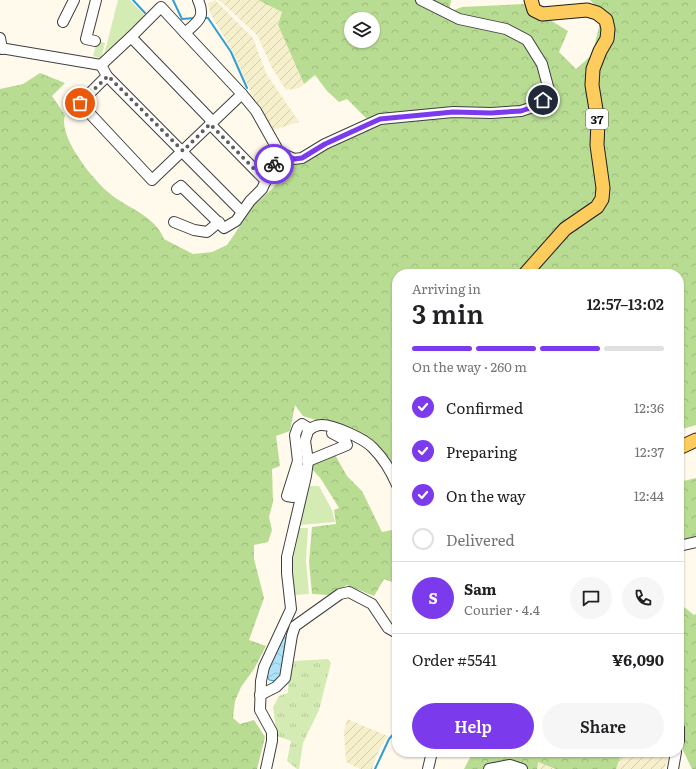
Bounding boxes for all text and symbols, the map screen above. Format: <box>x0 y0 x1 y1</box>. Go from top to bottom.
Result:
map controls <box>344 12 380 48</box>
button: layers <box>344 12 380 48</box>
pin <box>526 83 560 117</box>
pin <box>63 86 97 120</box>
icon: home <box>532 89 554 111</box>
icon: bag <box>69 92 91 114</box>
road number: 37 <box>586 109 608 129</box>
courier <box>254 144 294 184</box>
icon: bike <box>263 153 285 175</box>
text: Arriving in <box>412 279 481 298</box>
text: 12:57–13:02 <box>587 292 664 315</box>
text: 3 min <box>412 293 484 332</box>
text: On the way · 260 m <box>412 357 527 376</box>
icon: check <box>412 396 434 418</box>
text: Confirmed <box>446 396 523 419</box>
text: 12:36 <box>634 398 664 417</box>
icon: check <box>412 440 434 462</box>
text: Preparing <box>446 440 517 463</box>
text: 12:37 <box>635 442 664 461</box>
icon: check <box>412 484 434 506</box>
text: On the way <box>446 484 526 507</box>
text: 12:44 <box>634 486 664 505</box>
text: Delivered <box>446 528 515 551</box>
text: Sam <box>464 577 497 600</box>
button: chat <box>570 577 612 619</box>
button: phone <box>622 577 664 619</box>
text: S <box>428 586 438 609</box>
text: Courier · 4.4 <box>464 600 540 619</box>
text: Order #5541 <box>412 648 497 671</box>
text: ¥6,090 <box>612 648 664 671</box>
button: Help <box>412 703 534 749</box>
button: Share <box>542 703 664 749</box>

